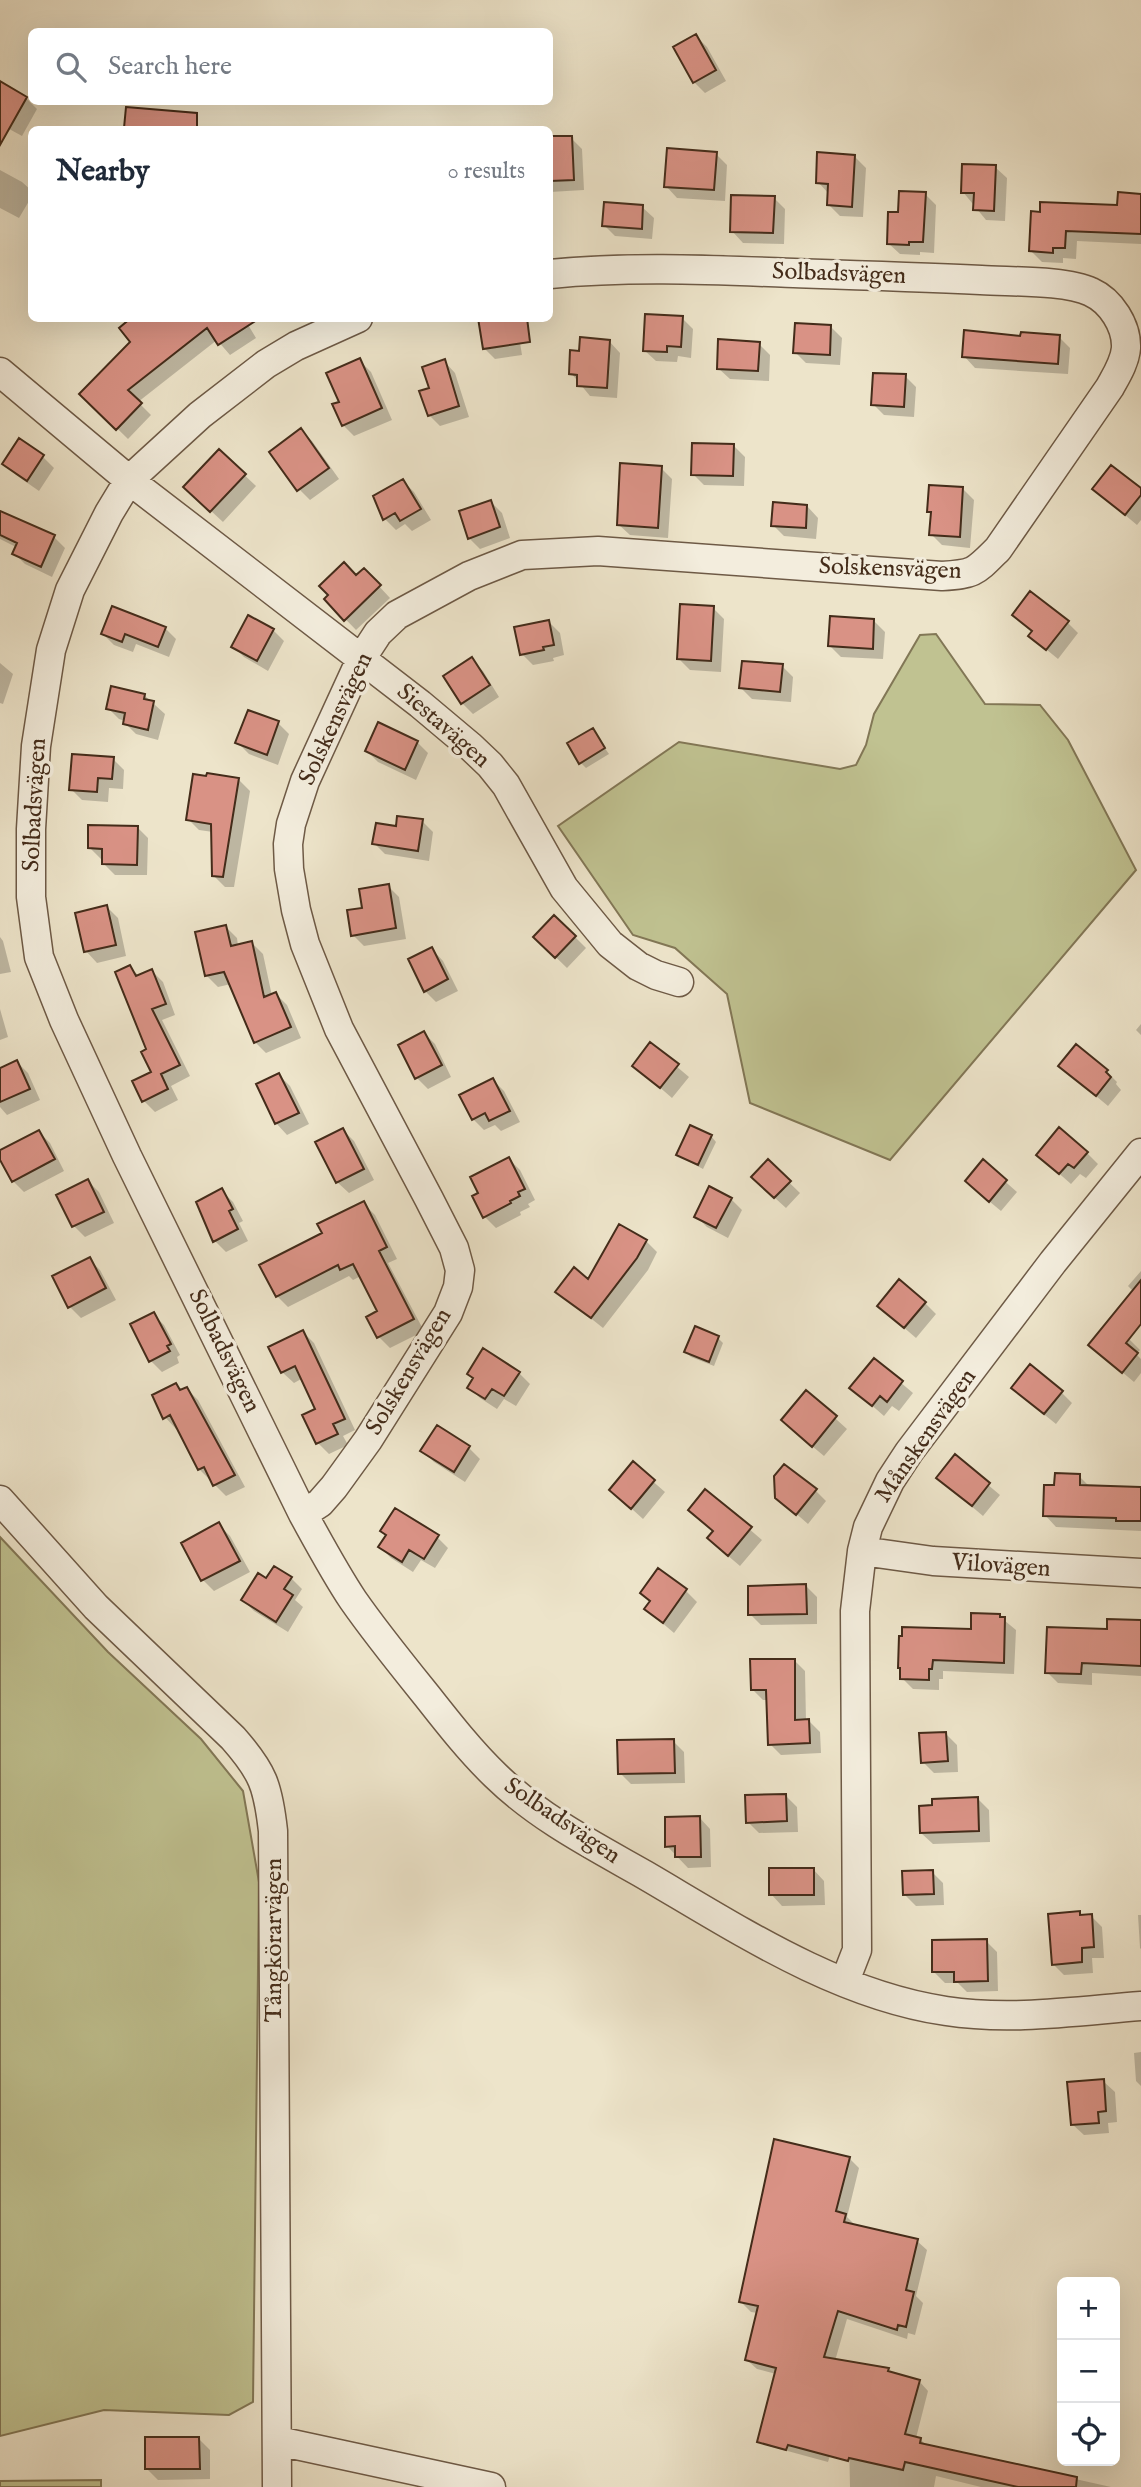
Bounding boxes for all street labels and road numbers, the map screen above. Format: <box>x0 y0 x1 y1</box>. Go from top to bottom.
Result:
street label: Solbadsvägen <box>772 256 907 292</box>
street label: Solskensvägen <box>818 551 962 587</box>
street label: Solskensvägen <box>292 648 380 790</box>
street label: Siestavägen <box>390 677 496 775</box>
street label: Solbadsvägen <box>16 737 54 873</box>
street label: Solbadsvägen <box>181 1284 267 1418</box>
street label: Solskensvägen <box>359 1303 459 1441</box>
street label: Månskensvägen <box>868 1363 984 1509</box>
street label: Vilovägen <box>950 1547 1052 1585</box>
street label: Solbadsvägen <box>498 1771 626 1871</box>
street label: Tångkörarvägen <box>259 1858 290 2022</box>

